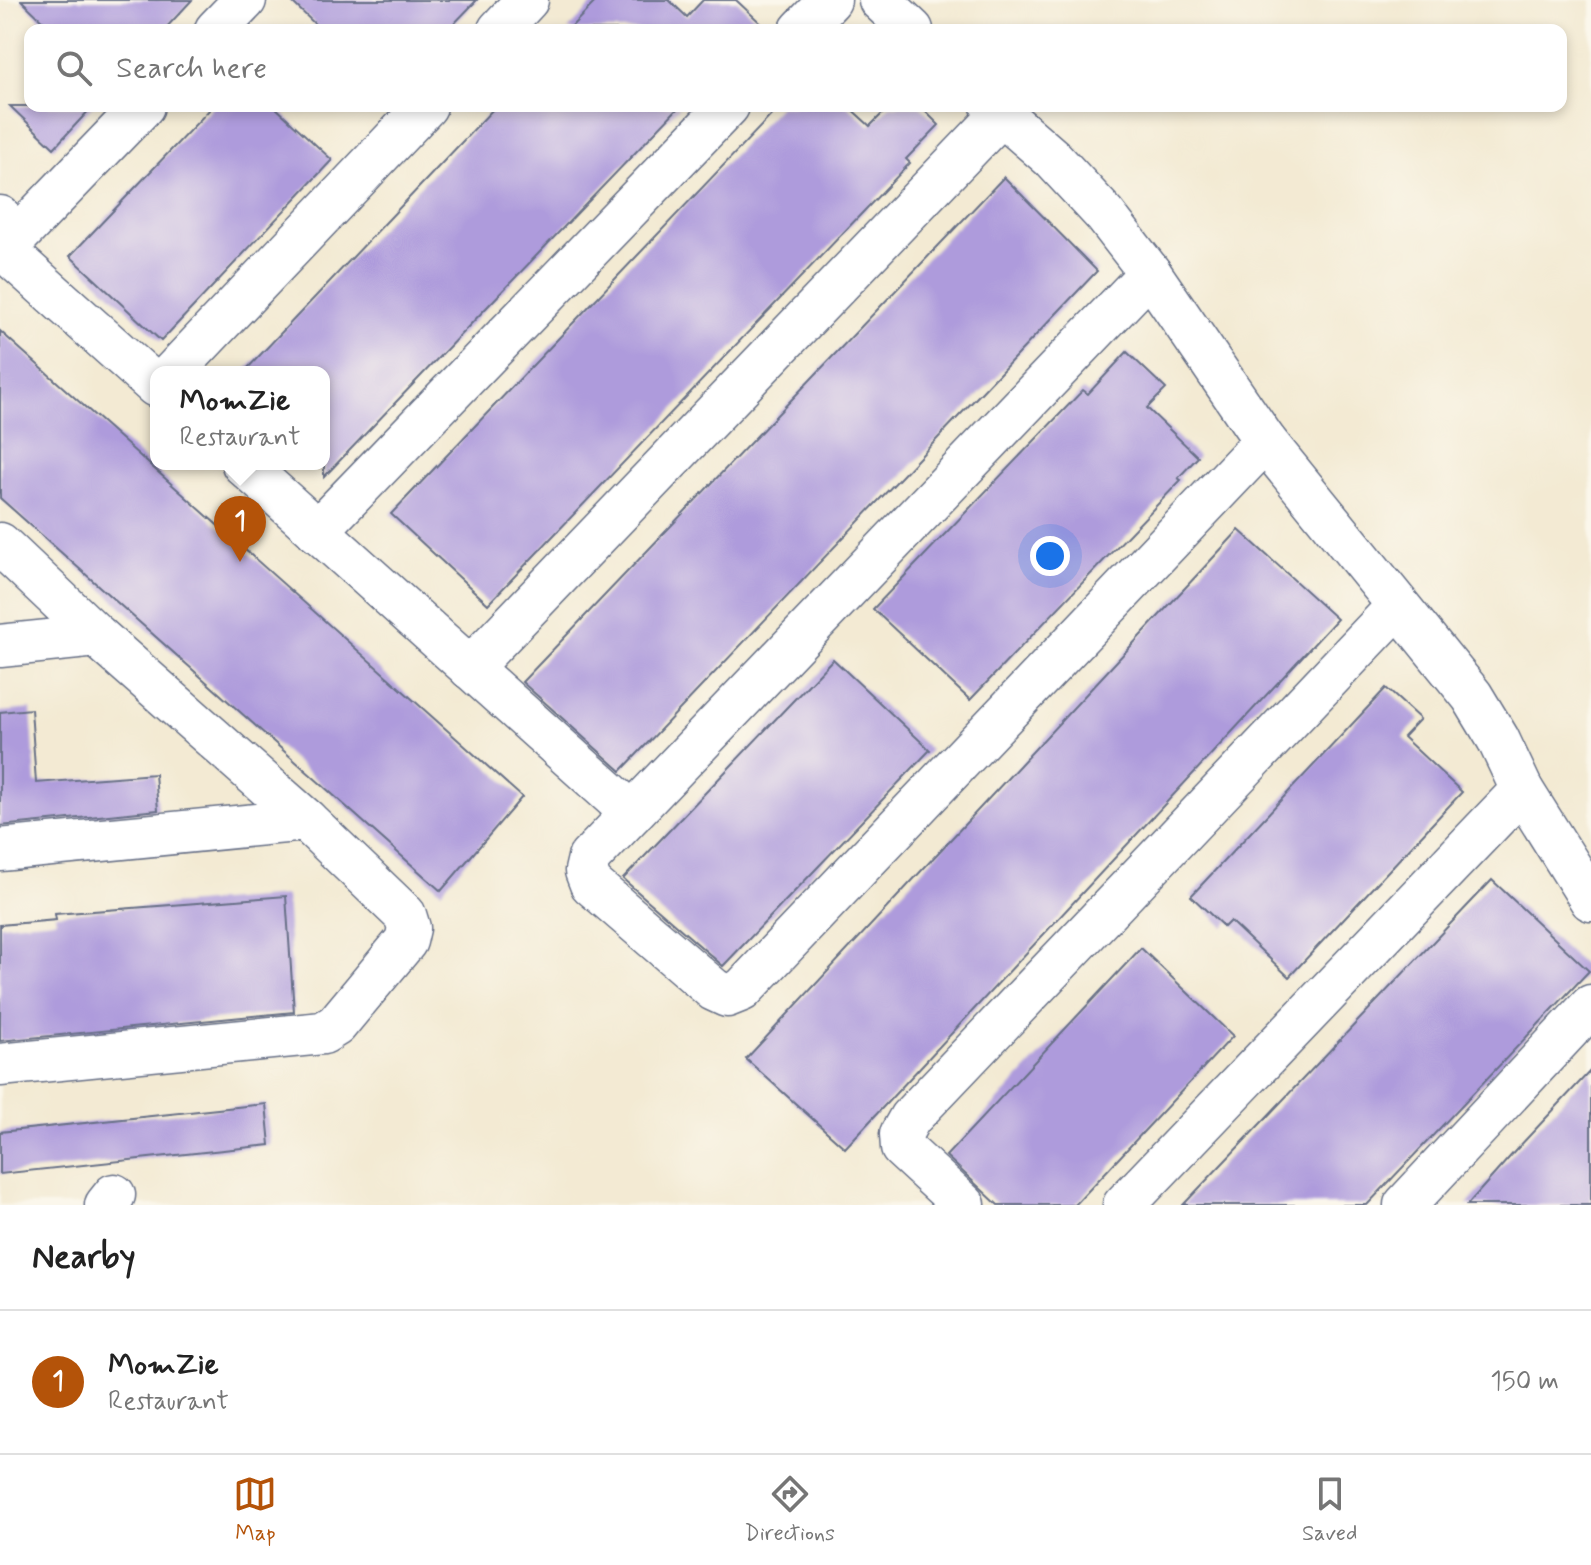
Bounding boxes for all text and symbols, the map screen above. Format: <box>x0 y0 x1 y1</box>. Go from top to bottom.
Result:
search box <box>24 24 1567 112</box>
icon: search <box>52 46 96 90</box>
text: Search here <box>116 49 267 88</box>
popup <box>150 366 330 470</box>
text: MomZie <box>180 382 290 421</box>
text: Restaurant <box>180 421 300 455</box>
pin: 1 <box>214 496 266 562</box>
your location <box>1030 536 1070 576</box>
text: Nearby <box>32 1235 136 1280</box>
text: MomZie <box>108 1346 219 1385</box>
text: 1 <box>52 1365 64 1399</box>
text: 150 m <box>1490 1365 1559 1399</box>
text: Restaurant <box>108 1385 229 1419</box>
tab: Map <box>233 1472 277 1548</box>
tab: Directions <box>744 1472 835 1548</box>
tab: Saved <box>1302 1472 1357 1548</box>

